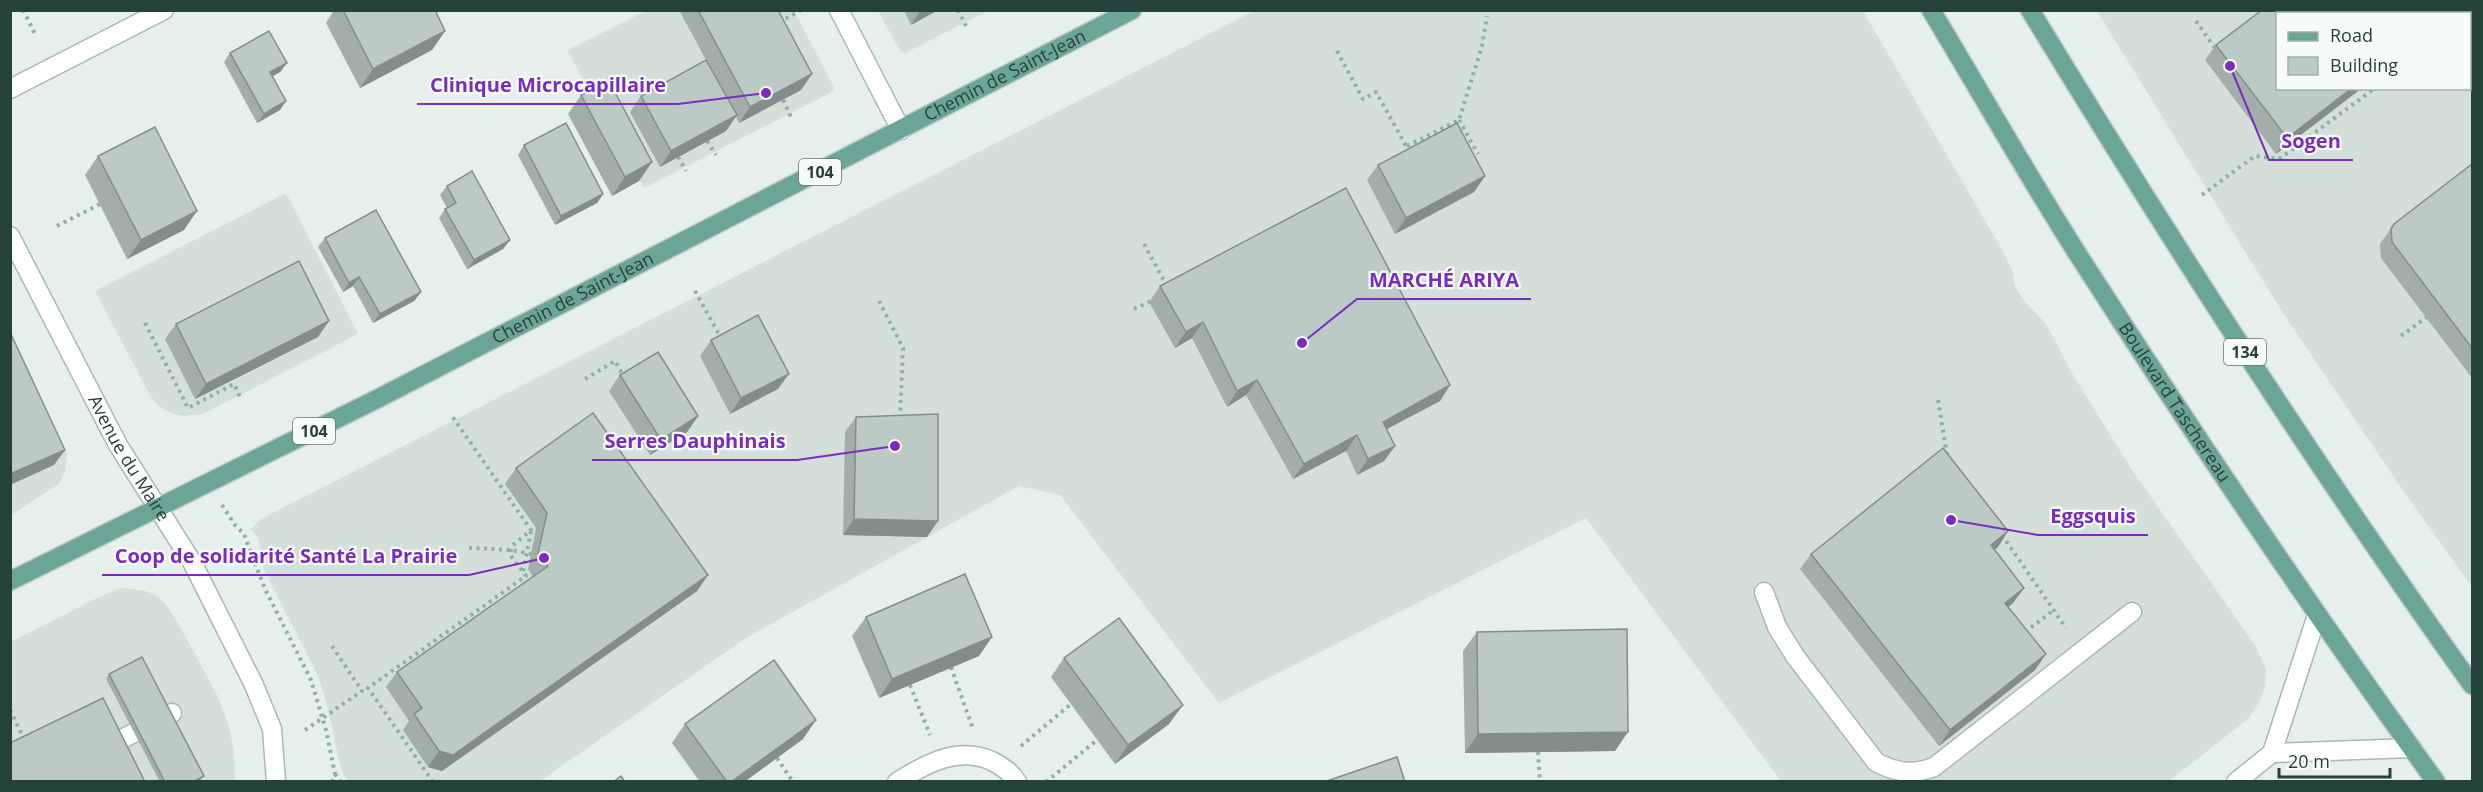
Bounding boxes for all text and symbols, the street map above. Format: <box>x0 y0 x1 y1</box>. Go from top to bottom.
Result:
legend <box>2276 12 2471 90</box>
street label: Chemin de Saint-Jean <box>919 23 1089 126</box>
text: Road <box>2330 23 2373 47</box>
text: Building <box>2330 53 2398 77</box>
callout: Clinique Microcapillaire <box>417 66 678 104</box>
text: Clinique Microcapillaire <box>430 71 666 98</box>
callout: Sogen <box>2269 122 2353 160</box>
text: Sogen <box>2281 127 2341 154</box>
road number: 104 <box>799 159 841 185</box>
street label: Chemin de Saint-Jean <box>487 246 657 349</box>
callout: MARCHÉ ARIYA <box>1357 261 1531 299</box>
text: MARCHÉ ARIYA <box>1369 266 1519 293</box>
street label: Boulevard Taschereau <box>2114 317 2237 487</box>
road number: 134 <box>2224 339 2266 365</box>
street label: Avenue du Maire <box>83 391 176 525</box>
road number: 104 <box>293 418 335 444</box>
callout: Serres Dauphinais <box>592 422 797 460</box>
text: Serres Dauphinais <box>604 427 786 454</box>
callout: Eggsquis <box>2038 497 2148 535</box>
text: Eggsquis <box>2050 502 2136 529</box>
callout: Coop de solidarité Santé La Prairie <box>102 537 469 575</box>
text: Coop de solidarité Santé La Prairie <box>115 542 457 569</box>
scale bar <box>2279 741 2390 779</box>
text: 20 m <box>2288 749 2330 773</box>

